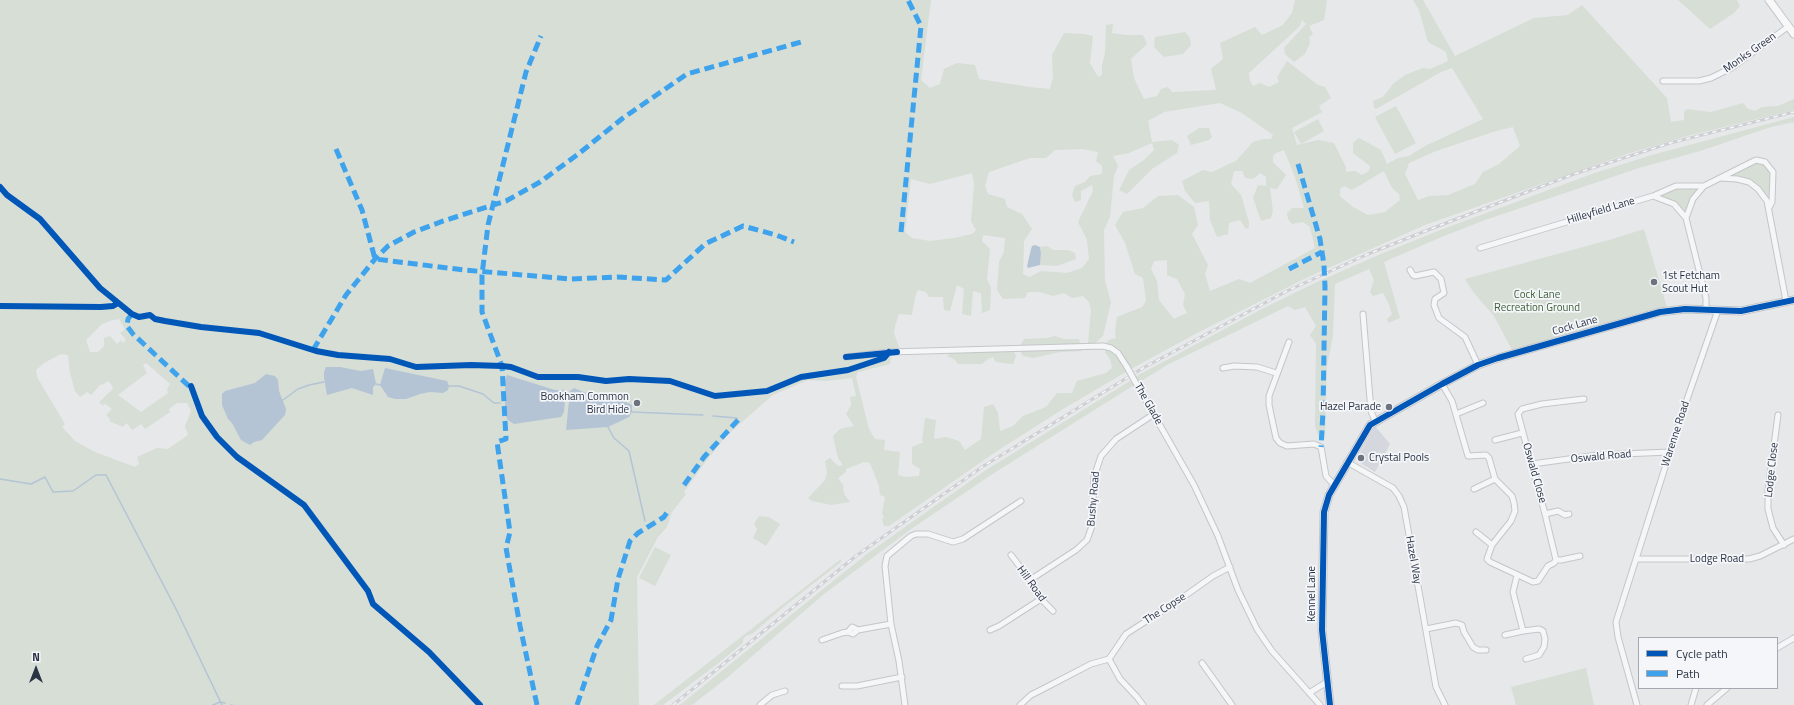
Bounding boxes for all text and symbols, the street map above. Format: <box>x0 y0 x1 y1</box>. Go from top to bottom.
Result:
street label: Monks Green <box>1721 30 1779 76</box>
street label: Hilleyfield Lane <box>1565 194 1637 228</box>
place label: 1st Fetcham Scout Hut <box>1662 269 1720 295</box>
marker: 1st Fetcham Scout Hut <box>1649 277 1659 287</box>
park label: Cock Lane Recreation Ground <box>1494 288 1580 314</box>
street label: Cock Lane <box>1551 313 1599 339</box>
street label: The Glade <box>1131 381 1165 427</box>
place label: Bookham Common Bird Hide <box>541 390 629 416</box>
marker: Bookham Common Bird Hide <box>632 398 642 408</box>
place label: Hazel Parade <box>1320 400 1381 414</box>
street label: Warenne Road <box>1659 400 1693 468</box>
marker: Hazel Parade <box>1384 402 1394 412</box>
street label: Oswald Close <box>1519 441 1549 505</box>
street label: Lodge Close <box>1763 442 1781 498</box>
street label: Oswald Road <box>1570 448 1632 466</box>
place label: Crystal Pools <box>1369 451 1429 465</box>
marker: Crystal Pools <box>1356 453 1366 463</box>
street label: Bushy Road <box>1085 471 1103 527</box>
street label: Hazel Way <box>1402 535 1424 585</box>
street label: Lodge Road <box>1690 552 1744 566</box>
street label: Hill Road <box>1014 563 1048 605</box>
street label: Kennel Lane <box>1305 566 1319 622</box>
street label: The Copse <box>1141 590 1189 628</box>
legend <box>1638 637 1778 689</box>
text: Cycle path <box>1676 644 1728 663</box>
north arrow <box>16 649 56 689</box>
text: N <box>32 649 40 665</box>
text: Path <box>1676 664 1700 683</box>

